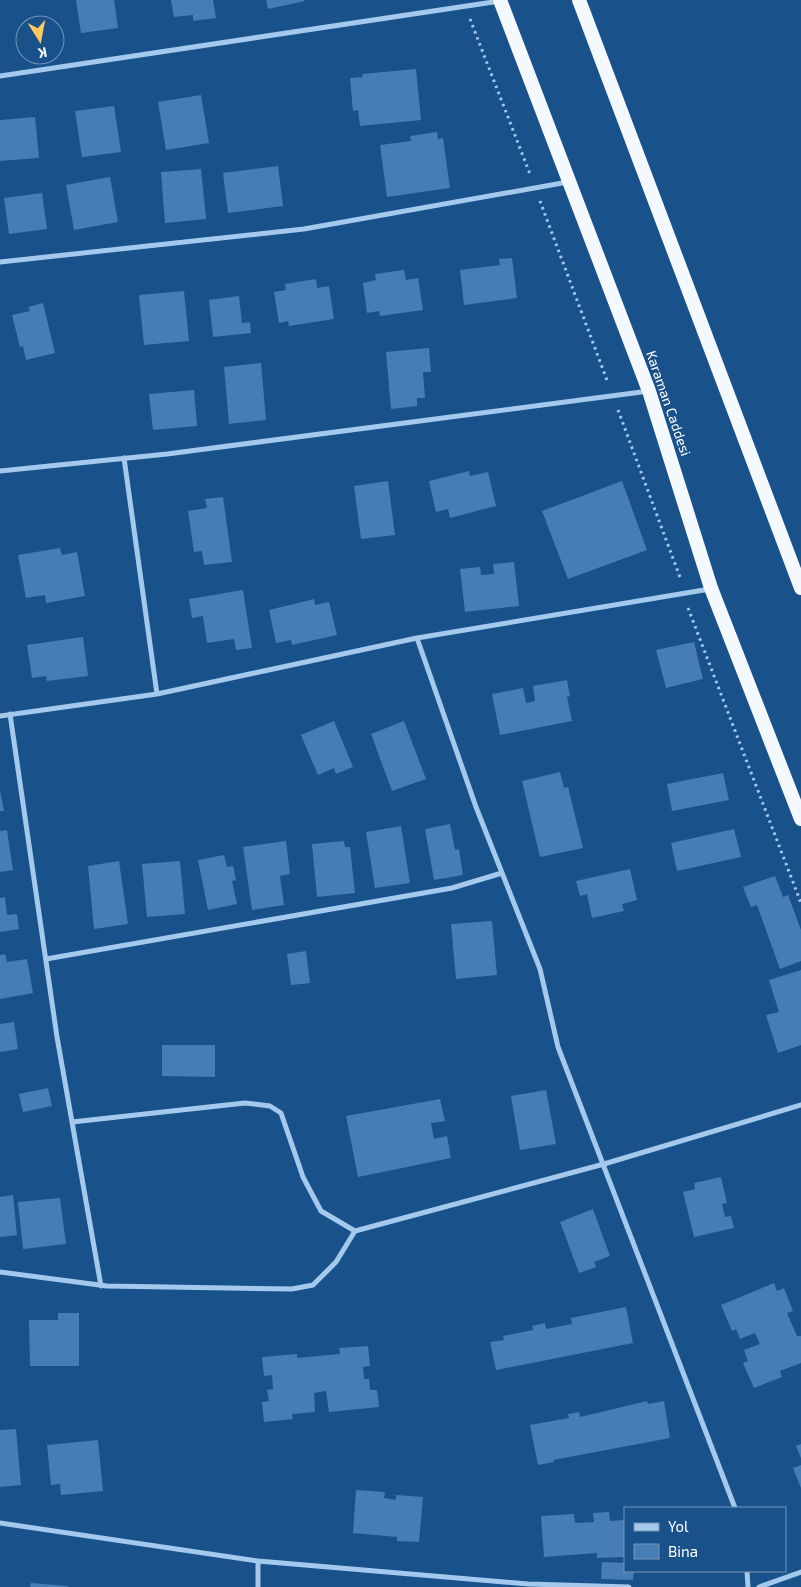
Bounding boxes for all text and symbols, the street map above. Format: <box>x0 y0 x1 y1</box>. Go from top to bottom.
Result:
north arrow <box>15 15 65 65</box>
text: K <box>36 44 49 62</box>
street label: Karaman Caddesi <box>643 348 695 458</box>
legend <box>624 1507 786 1572</box>
text: Yol <box>668 1517 689 1535</box>
text: Bina <box>668 1542 698 1560</box>

